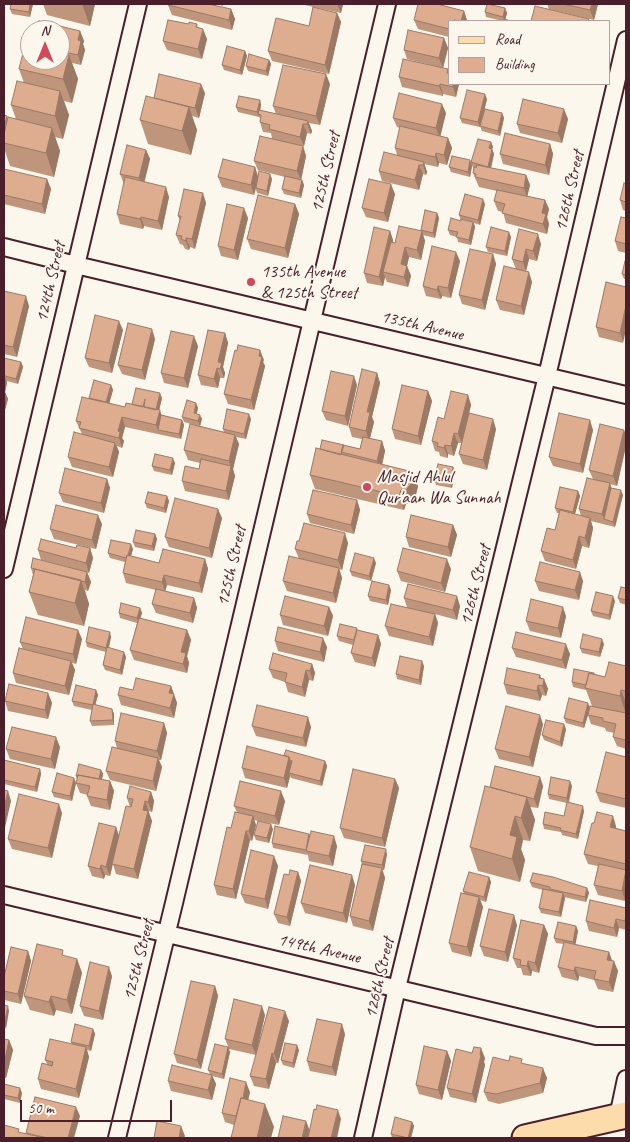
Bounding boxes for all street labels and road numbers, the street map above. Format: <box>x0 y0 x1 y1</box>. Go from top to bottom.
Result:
street label: 125th Street <box>306 130 346 214</box>
street label: 126th Street <box>550 149 590 233</box>
street label: 124th Street <box>31 240 71 324</box>
street label: 135th Avenue <box>379 306 465 346</box>
street label: 125th Street <box>212 524 252 608</box>
street label: 126th Street <box>456 543 496 627</box>
street label: 125th Street <box>119 918 159 1002</box>
street label: 149th Avenue <box>276 929 362 969</box>
street label: 126th Street <box>360 936 400 1020</box>

